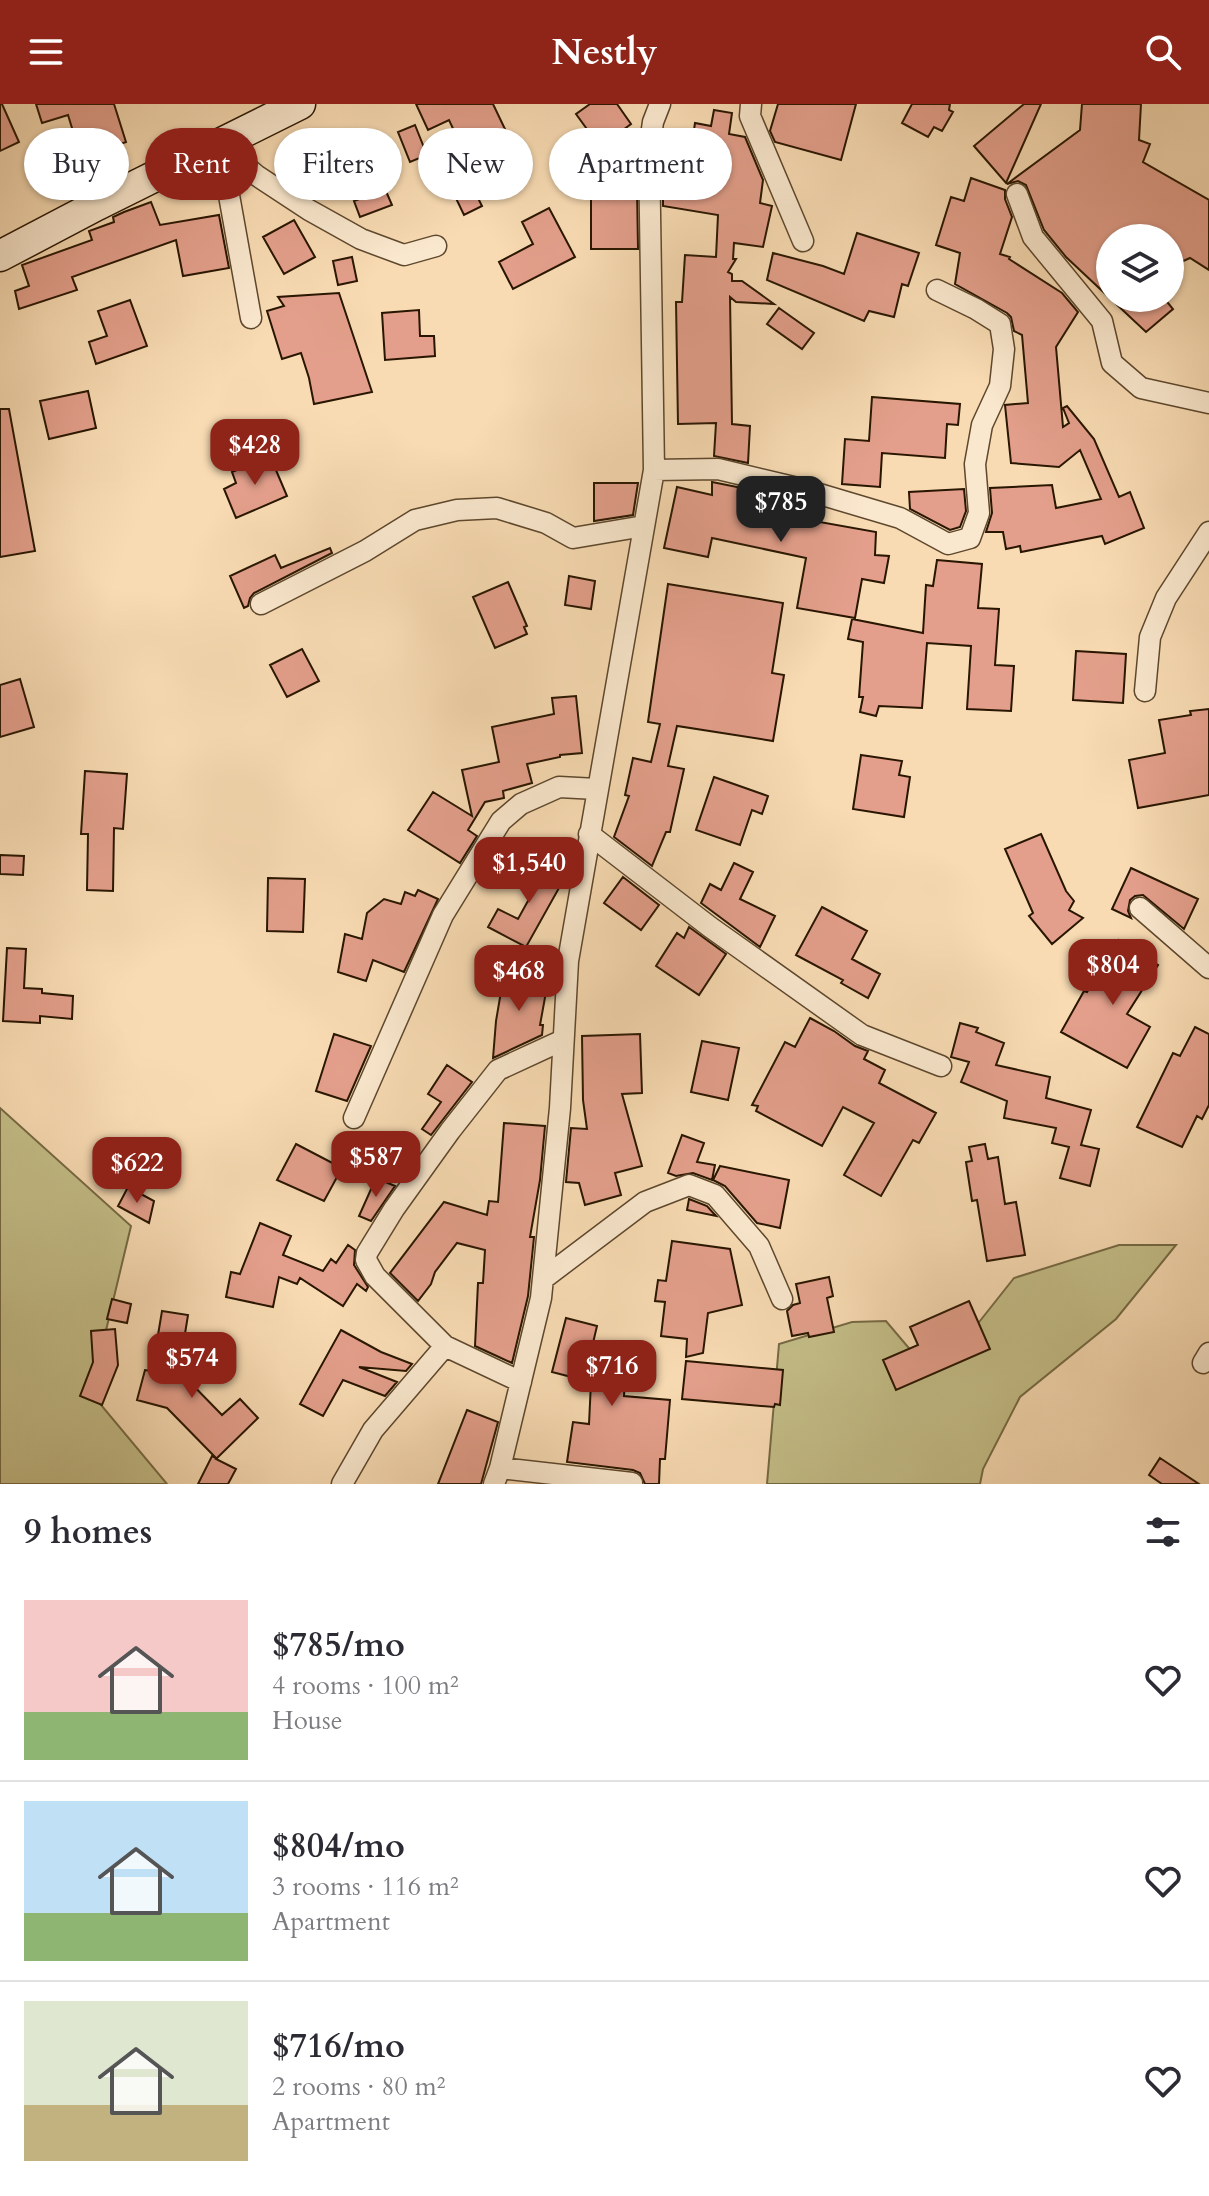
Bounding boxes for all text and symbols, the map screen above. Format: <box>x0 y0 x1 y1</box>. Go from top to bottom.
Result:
text: Nestly <box>551 28 658 77</box>
icon: menu <box>24 30 68 74</box>
icon: search <box>1141 30 1185 74</box>
chip: Buy <box>24 128 129 200</box>
chip: Rent <box>145 128 258 200</box>
chip: Filters <box>274 128 402 200</box>
chip: New <box>418 128 533 200</box>
chip: Apartment <box>549 128 732 200</box>
map controls <box>1096 224 1184 312</box>
button: layers <box>1096 224 1184 312</box>
pin: $428 <box>208 419 302 487</box>
text: $428 <box>228 427 282 462</box>
pin: $785 <box>734 476 828 544</box>
text: $785 <box>754 484 808 519</box>
pin: $1,540 <box>464 837 594 905</box>
text: $1,540 <box>492 845 566 880</box>
pin: $804 <box>1066 939 1160 1007</box>
pin: $468 <box>472 945 566 1013</box>
text: $804 <box>1086 947 1140 982</box>
text: $468 <box>492 953 546 988</box>
pin: $587 <box>329 1131 423 1199</box>
pin: $622 <box>90 1137 184 1205</box>
text: $587 <box>349 1139 403 1174</box>
text: $622 <box>110 1145 164 1180</box>
pin: $574 <box>145 1332 239 1400</box>
text: $574 <box>165 1340 219 1375</box>
pin: $716 <box>565 1340 659 1408</box>
text: $716 <box>585 1348 639 1383</box>
text: 9 homes <box>24 1509 152 1555</box>
icon: filters <box>1141 1510 1185 1554</box>
text: $785/mo <box>272 1622 405 1668</box>
icon: home <box>88 1632 184 1728</box>
icon: heart <box>1141 1658 1185 1702</box>
text: 4 rooms · 100 m² <box>272 1668 459 1703</box>
text: House <box>272 1703 343 1738</box>
text: $804/mo <box>272 1823 405 1869</box>
icon: home <box>88 1833 184 1929</box>
icon: heart <box>1141 1859 1185 1903</box>
text: 3 rooms · 116 m² <box>272 1869 459 1904</box>
text: Apartment <box>272 1904 390 1939</box>
text: $716/mo <box>272 2023 405 2069</box>
icon: home <box>88 2033 184 2129</box>
icon: heart <box>1141 2059 1185 2103</box>
text: 2 rooms · 80 m² <box>272 2069 445 2104</box>
text: Apartment <box>272 2104 390 2139</box>

